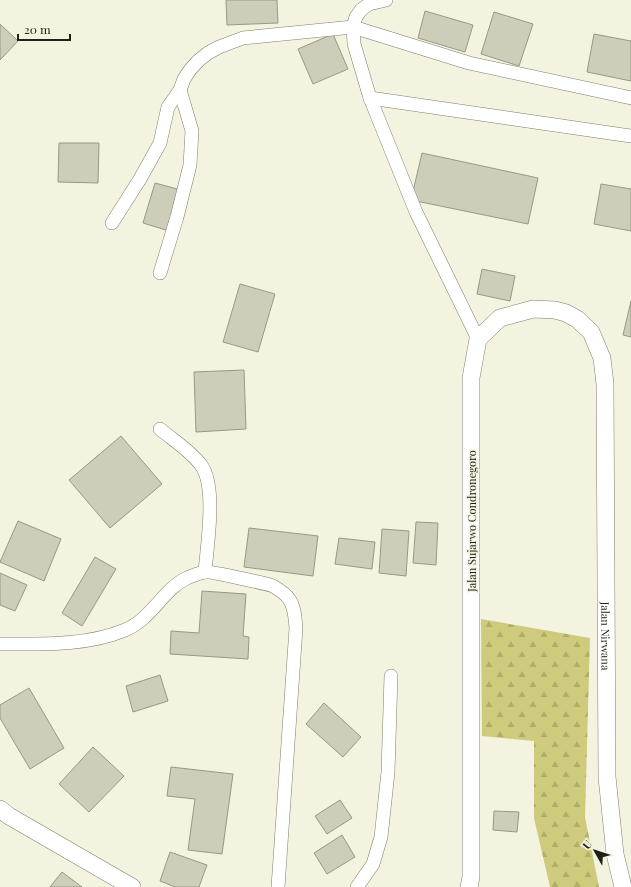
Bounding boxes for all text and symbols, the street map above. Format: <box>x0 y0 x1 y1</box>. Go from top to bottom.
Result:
scale bar <box>18 16 70 42</box>
text: 20 m <box>24 21 51 37</box>
street label: Jalan Sujarwo Condronegoro <box>464 450 479 593</box>
street label: Jalan Nirwana <box>599 601 614 671</box>
north arrow <box>575 831 615 871</box>
text: U <box>579 836 595 852</box>

